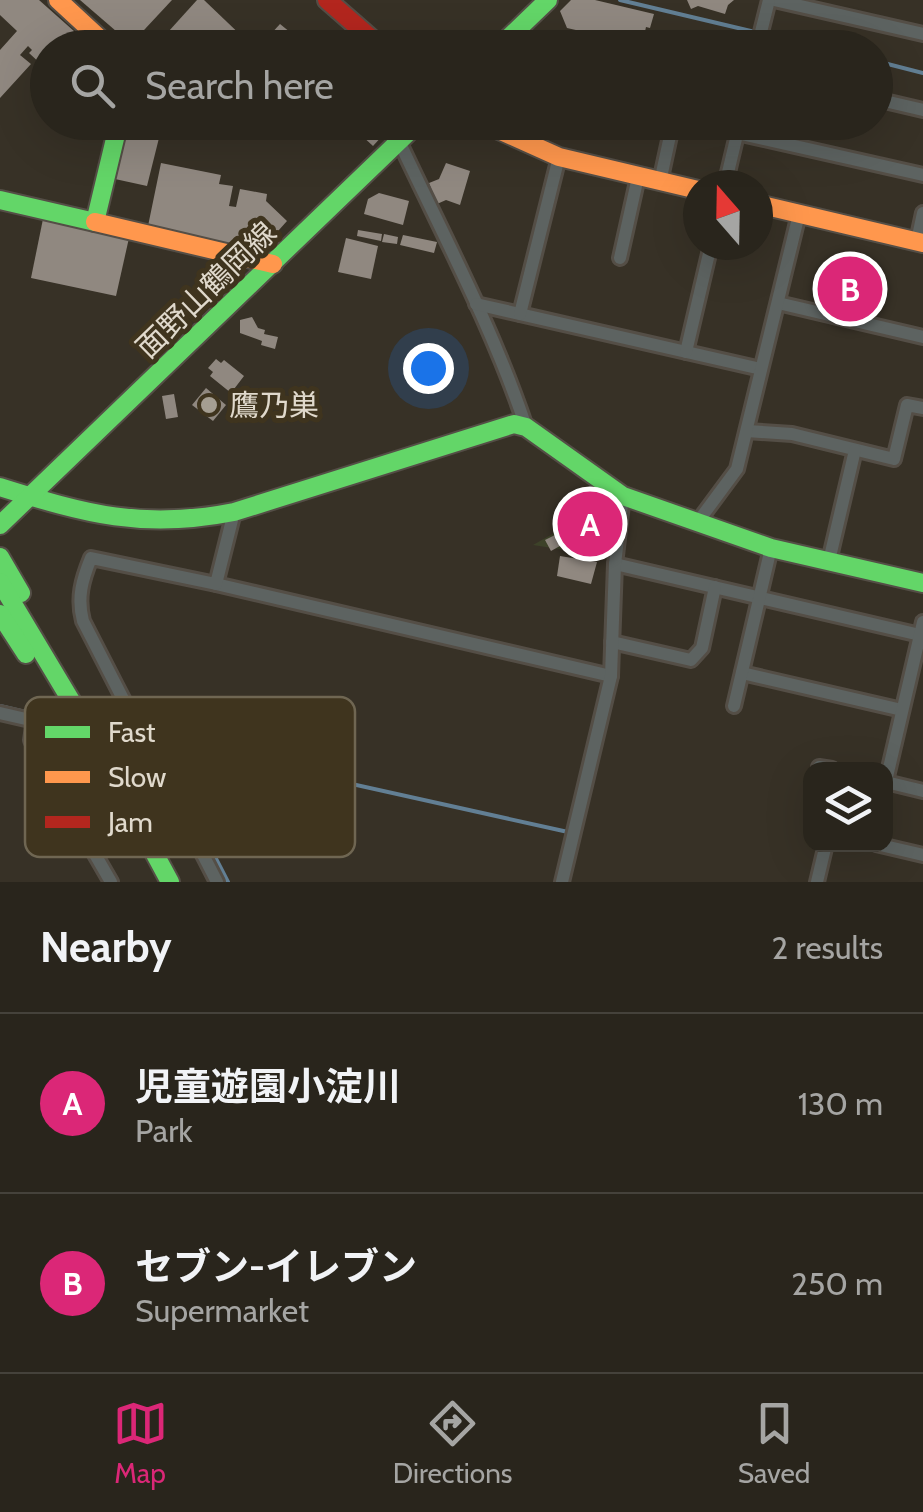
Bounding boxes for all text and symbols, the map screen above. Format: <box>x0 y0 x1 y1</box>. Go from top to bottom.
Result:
search box <box>30 30 893 140</box>
icon: search <box>65 58 120 113</box>
text: Search here <box>145 62 334 109</box>
north arrow <box>683 170 773 260</box>
street label: 面野山鶴岡線 <box>128 214 284 366</box>
pin: B <box>818 252 882 326</box>
your location <box>403 343 454 394</box>
place label: 鷹乃巣 <box>229 387 319 424</box>
marker: 鷹乃巣 <box>198 394 220 416</box>
pin: A <box>558 486 622 562</box>
legend <box>25 697 355 857</box>
text: Fast <box>108 715 156 749</box>
text: Slow <box>108 760 166 794</box>
map controls <box>803 762 893 852</box>
button: layers <box>803 762 893 852</box>
text: Jam <box>107 805 153 839</box>
text: Nearby <box>40 921 172 973</box>
text: 2 results <box>772 928 883 967</box>
text: 児童遊園小淀川 <box>135 1063 401 1110</box>
text: A <box>62 1084 83 1123</box>
text: 130 m <box>798 1084 883 1123</box>
text: Park <box>135 1111 193 1150</box>
text: セブン-イレブン <box>135 1243 417 1290</box>
text: B <box>62 1264 83 1303</box>
text: 250 m <box>791 1264 883 1303</box>
text: Supermarket <box>135 1291 309 1330</box>
tab: Map <box>113 1396 168 1490</box>
tab: Directions <box>393 1396 512 1490</box>
tab: Saved <box>738 1396 810 1490</box>

